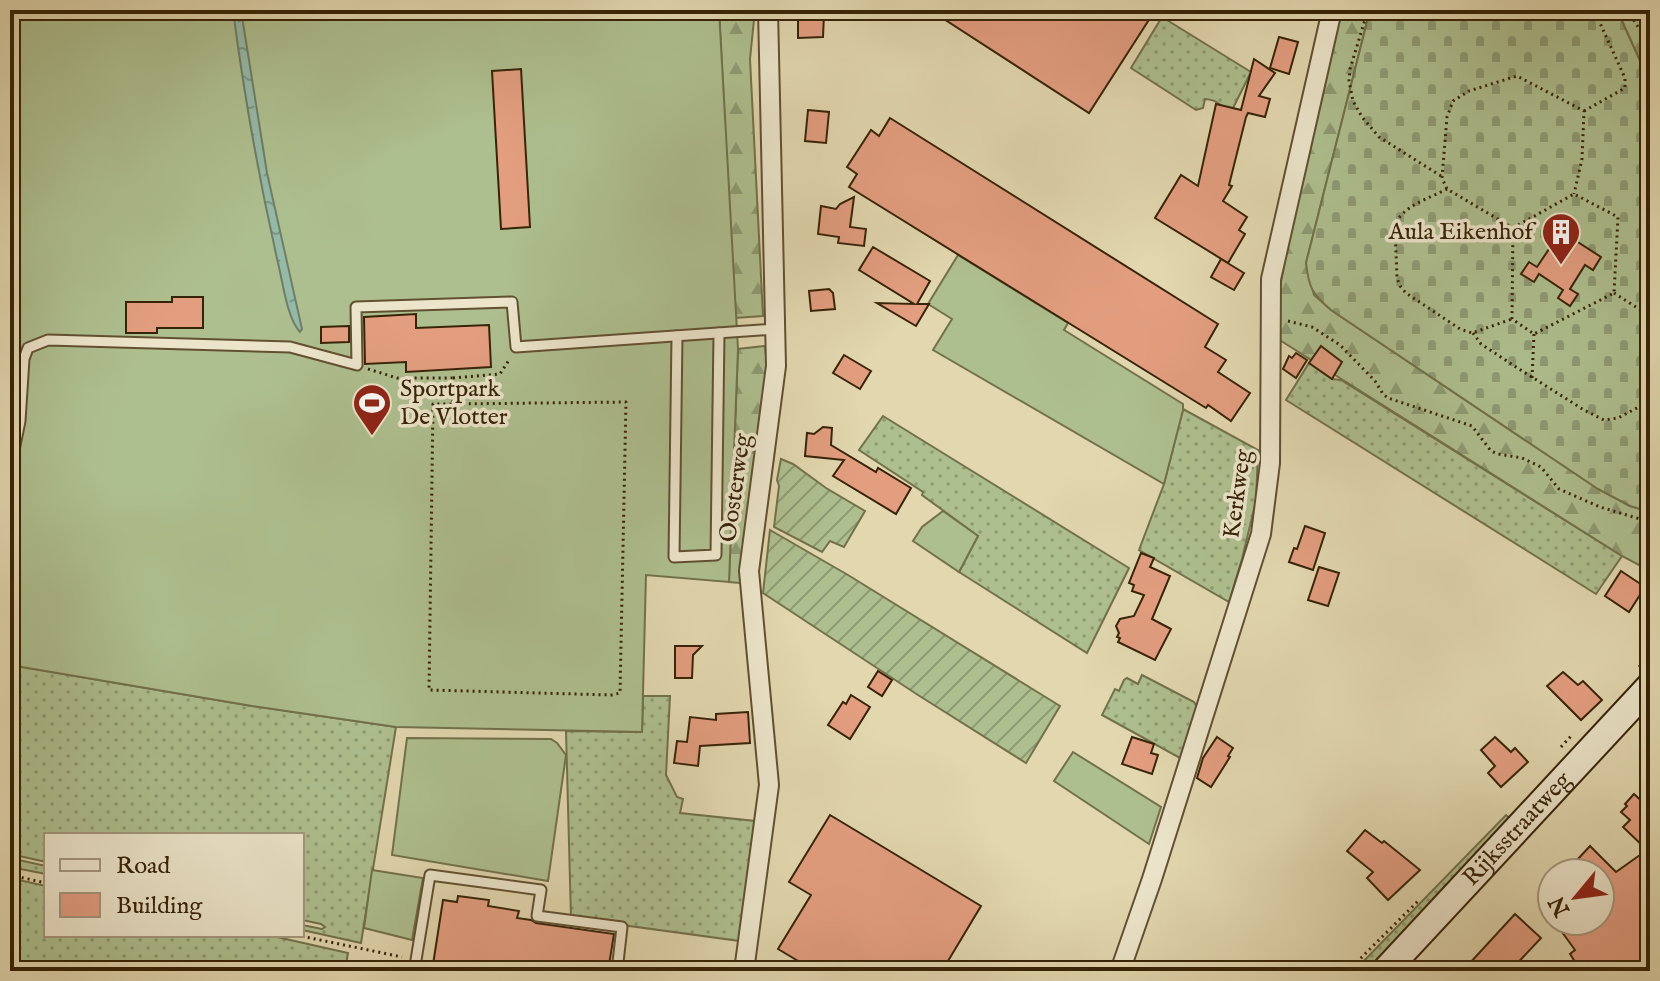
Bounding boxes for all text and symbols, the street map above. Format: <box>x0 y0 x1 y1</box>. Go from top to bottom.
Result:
building icon: Aula Eikenhof <box>1540 211 1582 266</box>
place label: Aula Eikenhof <box>1387 217 1537 248</box>
place label: Sportpark De Vlotter <box>400 374 508 433</box>
sports icon: Sportpark De Vlotter <box>351 382 393 437</box>
street label: Oosterweg <box>713 431 759 544</box>
street label: Kerkweg <box>1216 447 1260 540</box>
street label: Rijksstraatweg <box>1456 764 1579 893</box>
legend <box>44 833 304 937</box>
text: Road <box>116 851 170 882</box>
north arrow <box>1536 857 1616 937</box>
text: Building <box>116 891 203 922</box>
text: N <box>1543 891 1578 922</box>

